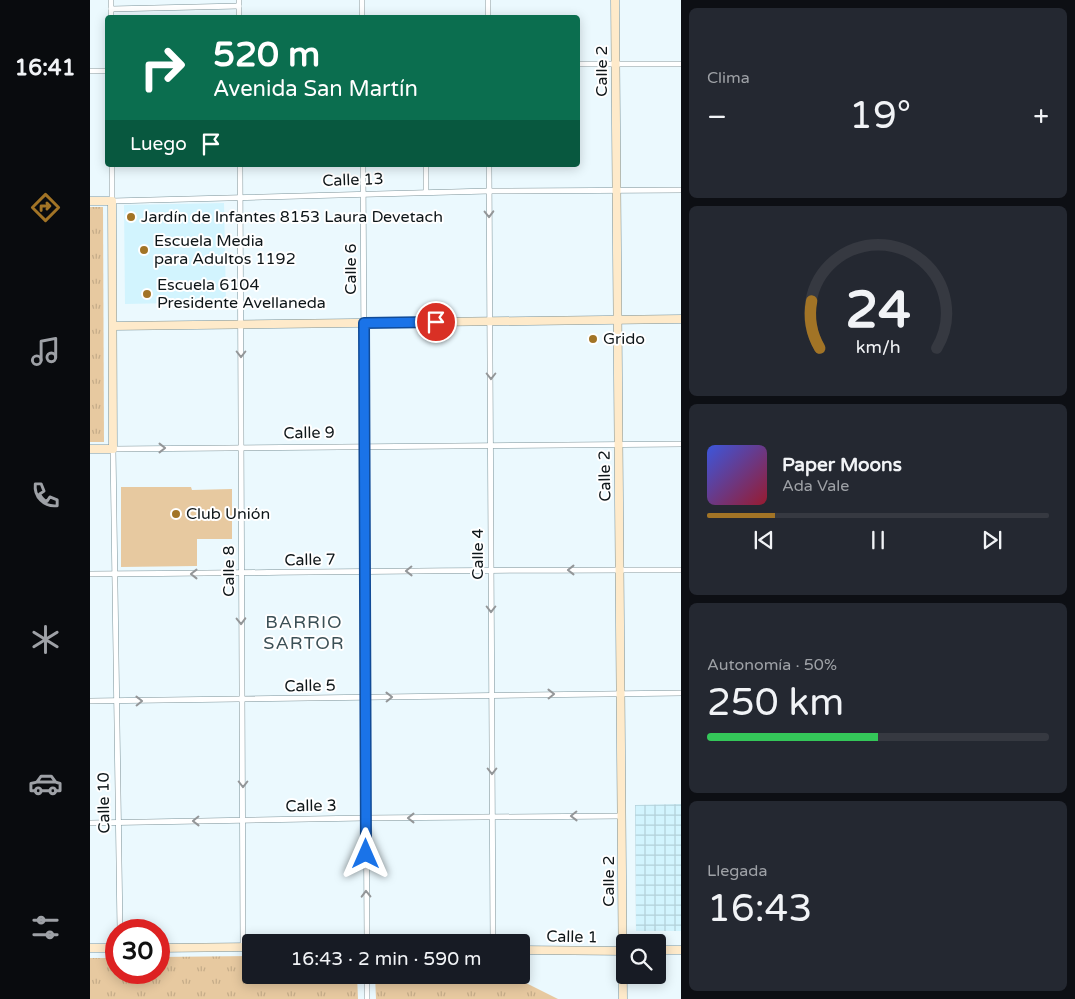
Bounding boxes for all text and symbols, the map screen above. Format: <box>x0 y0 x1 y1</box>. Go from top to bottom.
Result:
text: 520 m <box>213 34 320 76</box>
icon: right <box>130 35 195 100</box>
street label: Calle 2 <box>592 45 612 97</box>
text: 16:41 <box>15 55 75 81</box>
text: Clima <box>707 68 750 88</box>
text: Avenida San Martín <box>213 76 418 102</box>
text: 19° <box>849 93 911 139</box>
text: − <box>707 100 727 134</box>
text: + <box>1033 100 1049 134</box>
icon: arrive <box>197 130 225 158</box>
text: Luego <box>130 133 187 155</box>
street label: Calle 13 <box>322 169 384 191</box>
icon: directions <box>28 190 63 225</box>
place label: Jardín de Infantes 8153 Laura Devetach <box>141 207 443 227</box>
one-way arrow <box>484 210 494 218</box>
marker: Jardín de Infantes 8153 Laura Devetach <box>125 211 137 223</box>
place label: Escuela Media para Adultos 1192 <box>154 231 296 269</box>
street label: Calle 6 <box>341 243 361 295</box>
marker: Escuela Media para Adultos 1192 <box>138 244 150 256</box>
place label: Escuela 6104 Presidente Avellaneda <box>157 275 326 313</box>
text: 24 <box>845 279 911 342</box>
marker: Escuela 6104 Presidente Avellaneda <box>141 288 153 300</box>
pin <box>415 301 457 343</box>
icon: arrive <box>422 308 450 336</box>
place label: Grido <box>603 329 645 349</box>
marker: Grido <box>587 333 599 345</box>
icon: music <box>28 334 63 369</box>
text: km/h <box>856 337 900 358</box>
one-way arrow <box>236 350 246 358</box>
one-way arrow <box>486 372 496 380</box>
street label: Calle 9 <box>283 423 335 443</box>
one-way arrow <box>158 443 166 453</box>
street label: Calle 2 <box>595 450 615 502</box>
text: Paper Moons <box>782 454 902 476</box>
text: Ada Vale <box>782 476 849 496</box>
icon: phone <box>28 478 63 513</box>
place label: Club Unión <box>186 504 270 524</box>
marker: Club Unión <box>170 508 182 520</box>
icon: previous <box>750 526 778 554</box>
icon: pause <box>864 526 892 554</box>
icon: next <box>978 526 1006 554</box>
street label: Calle 4 <box>468 528 488 580</box>
street label: Calle 8 <box>219 545 239 597</box>
street label: Calle 7 <box>284 550 336 570</box>
one-way arrow <box>567 565 575 575</box>
one-way arrow <box>405 566 412 576</box>
one-way arrow <box>190 569 198 579</box>
one-way arrow <box>486 605 496 613</box>
district label: BARRIO SARTOR <box>263 611 345 654</box>
one-way arrow <box>236 617 247 625</box>
icon: climate <box>28 622 63 657</box>
text: Autonomía · 50% <box>707 655 837 675</box>
street label: Calle 5 <box>284 676 336 696</box>
text: 250 km <box>707 680 844 726</box>
one-way arrow <box>548 689 555 699</box>
one-way arrow <box>385 692 393 702</box>
one-way arrow <box>135 696 143 706</box>
icon: car <box>28 766 63 801</box>
one-way arrow <box>487 768 497 775</box>
street label: Calle 10 <box>93 772 115 834</box>
one-way arrow <box>238 780 248 788</box>
street label: Calle 3 <box>285 796 337 816</box>
one-way arrow <box>569 811 577 821</box>
one-way arrow <box>407 813 414 823</box>
one-way arrow <box>192 816 200 826</box>
position arrow <box>339 827 391 879</box>
street label: Calle 2 <box>599 855 619 907</box>
text: Llegada <box>707 861 767 881</box>
text: 16:43 <box>707 886 812 932</box>
one-way arrow <box>361 890 371 898</box>
icon: filters <box>28 910 63 945</box>
speed limit sign: 30 <box>105 919 170 984</box>
street label: Calle 1 <box>546 927 598 947</box>
map controls <box>616 934 666 984</box>
button: search <box>616 934 666 984</box>
text: 16:43 · 2 min · 590 m <box>290 948 482 970</box>

